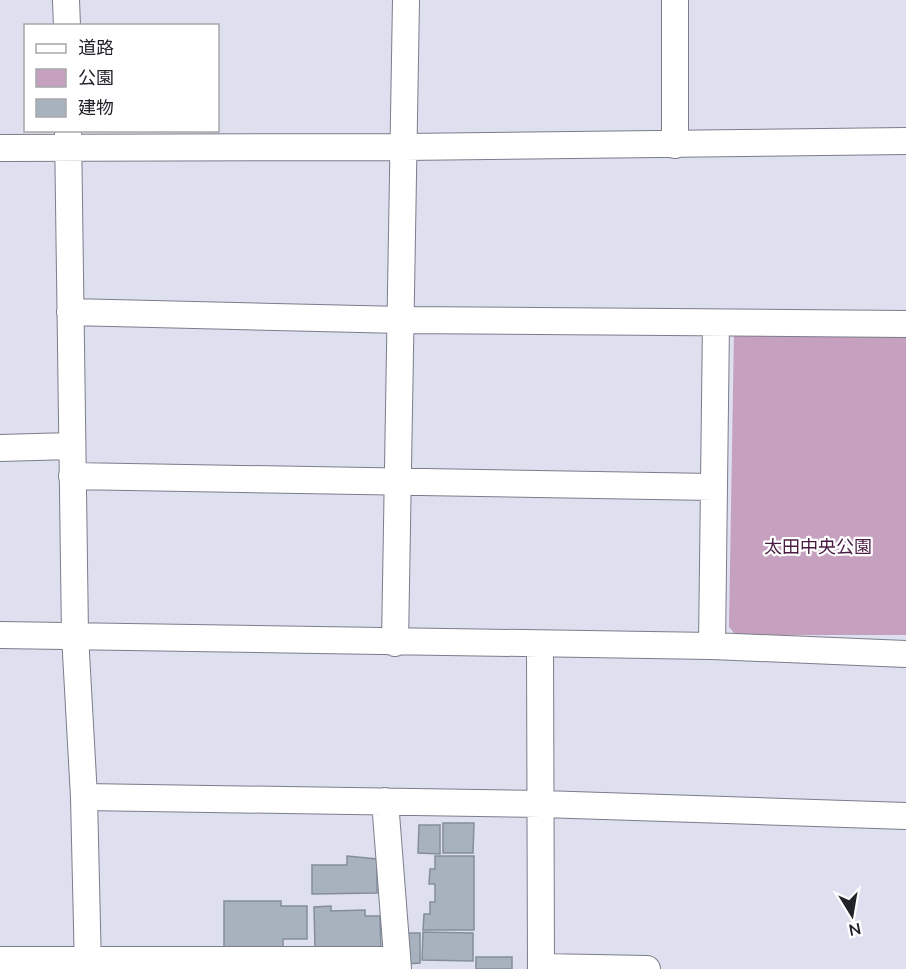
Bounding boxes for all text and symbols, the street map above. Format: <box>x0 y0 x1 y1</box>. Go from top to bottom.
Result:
legend <box>24 24 219 132</box>
text: 道路 <box>78 36 114 59</box>
text: 公園 <box>78 66 114 89</box>
text: 建物 <box>78 96 114 119</box>
park label: 太田中央公園 <box>764 535 872 558</box>
north arrow <box>822 885 882 945</box>
text: N <box>847 919 863 941</box>

